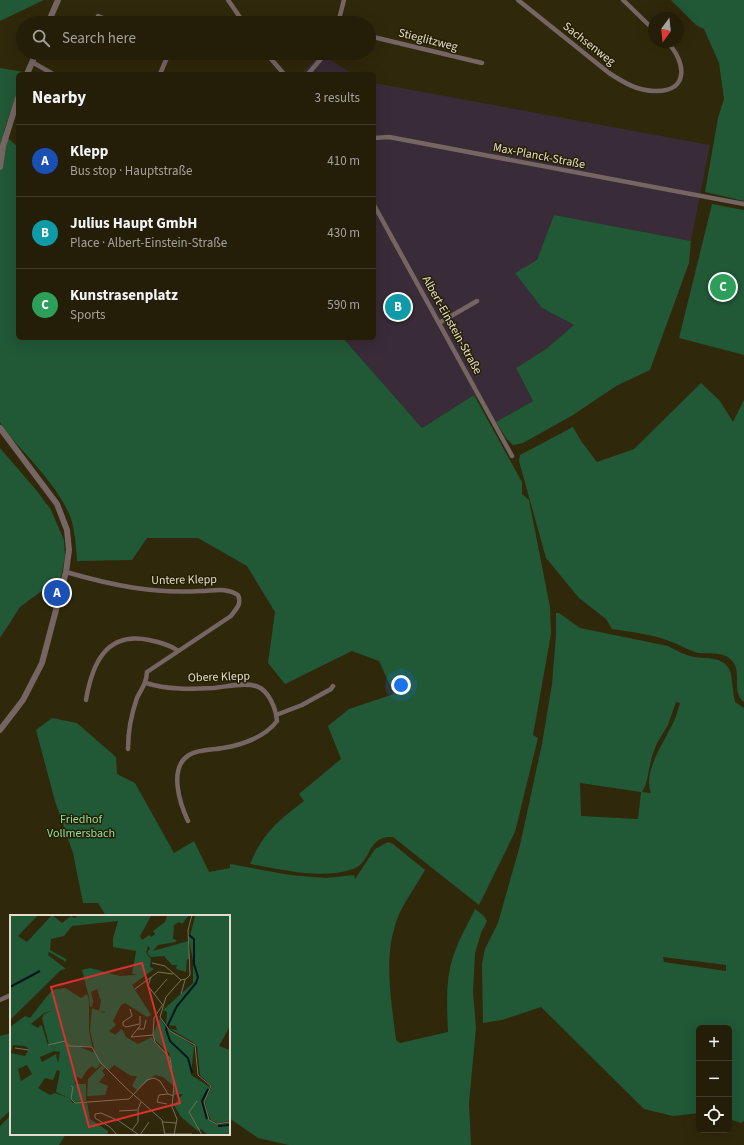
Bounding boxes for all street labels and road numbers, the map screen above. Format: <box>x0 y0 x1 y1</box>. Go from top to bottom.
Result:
street label: Sachsenweg <box>559 18 619 70</box>
street label: Stieglitzweg <box>397 24 459 56</box>
street label: Max-Planck-Straße <box>491 139 587 173</box>
street label: Albert-Einstein-Straße <box>418 273 486 377</box>
street label: Untere Klepp <box>151 571 217 589</box>
street label: Obere Klepp <box>188 667 251 687</box>

